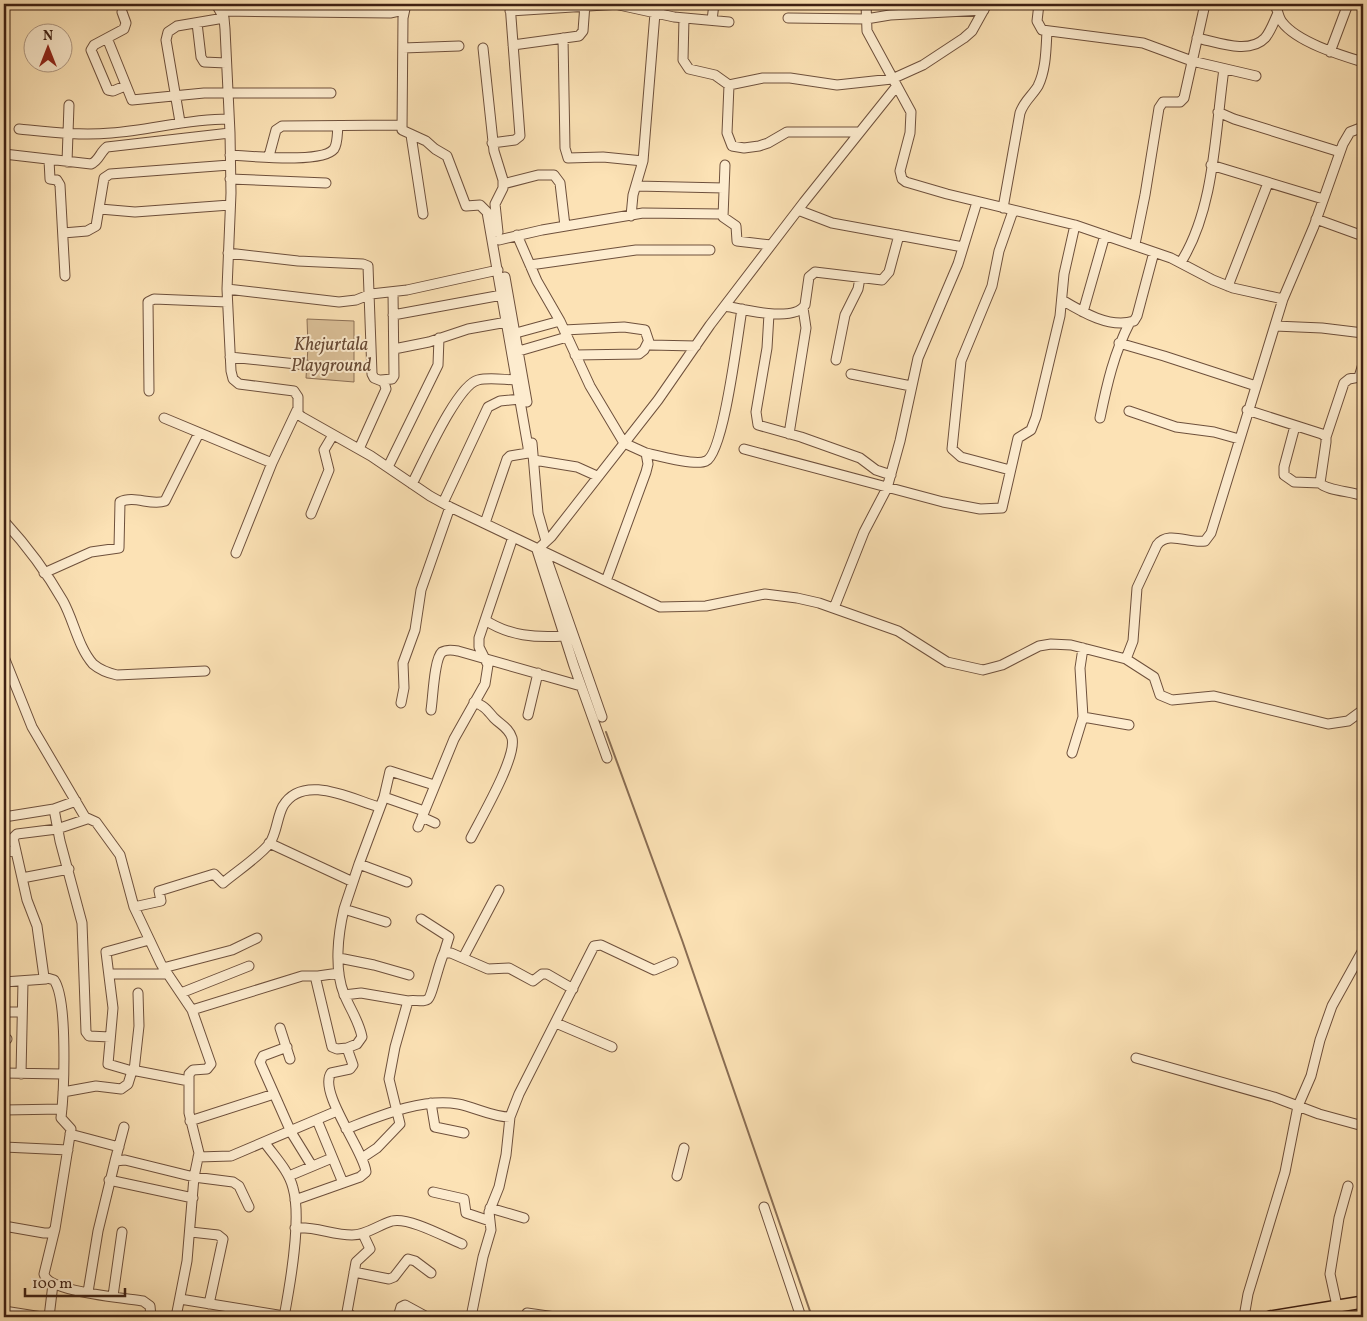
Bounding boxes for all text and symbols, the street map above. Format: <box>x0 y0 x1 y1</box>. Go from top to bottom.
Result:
north arrow <box>22 22 72 72</box>
text: N <box>43 27 53 46</box>
park label: Khejurtala Playground <box>291 333 372 379</box>
scale bar <box>25 1266 125 1298</box>
text: 100 m <box>32 1274 72 1295</box>

